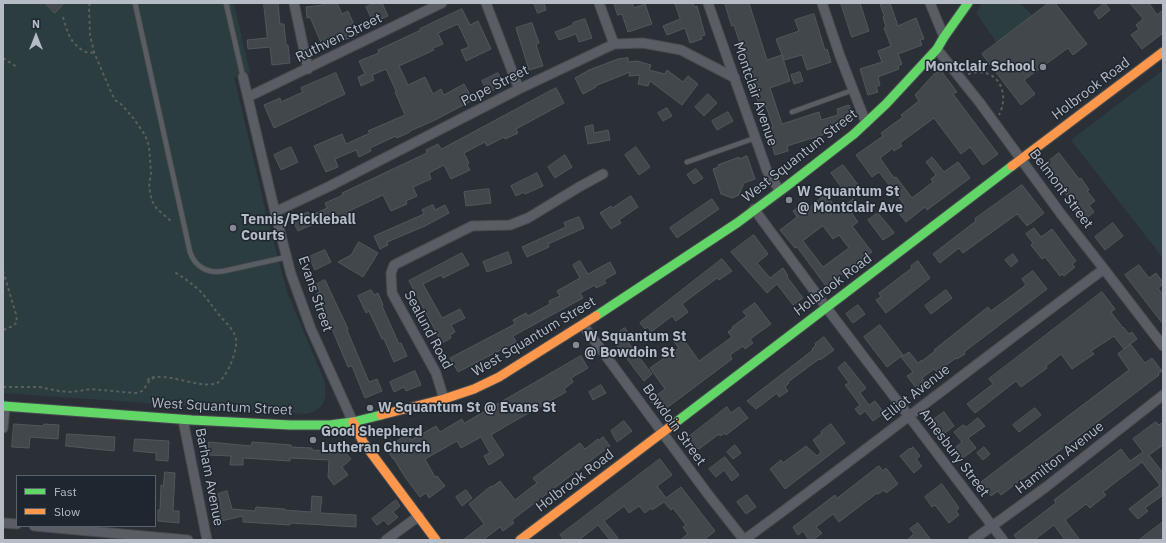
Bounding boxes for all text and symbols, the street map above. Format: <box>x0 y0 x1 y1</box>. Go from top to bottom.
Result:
street label: Ruthven Street <box>293 10 385 66</box>
north arrow <box>16 16 56 56</box>
text: N <box>32 17 40 31</box>
street label: Montclair Avenue <box>729 40 781 148</box>
street label: Holbrook Road <box>1049 54 1133 124</box>
place label: Montclair School <box>925 59 1035 75</box>
street label: Pope Street <box>458 62 532 110</box>
marker: Montclair School <box>1038 62 1048 72</box>
street label: West Squantum Street <box>739 106 861 206</box>
street label: Belmont Street <box>1026 146 1096 232</box>
place label: W Squantum St @ Montclair Ave <box>797 184 903 216</box>
marker: W Squantum St @ Montclair Ave <box>784 195 794 205</box>
place label: Tennis/Pickleball Courts <box>241 212 356 244</box>
marker: Tennis/Pickleball Courts <box>228 223 238 233</box>
street label: Holbrook Road <box>791 250 875 320</box>
street label: Evans Street <box>294 254 336 334</box>
street label: Sealund Road <box>400 288 456 372</box>
street label: West Squantum Street <box>469 293 599 381</box>
place label: W Squantum St @ Bowdoin St <box>584 329 686 362</box>
marker: W Squantum St @ Bowdoin St <box>571 340 581 350</box>
street label: Elliot Avenue <box>879 361 953 425</box>
street label: Bowdoin Street <box>639 381 709 469</box>
street label: West Squantum Street <box>151 395 293 419</box>
place label: W Squantum St @ Evans St <box>378 400 556 416</box>
marker: W Squantum St @ Evans St <box>365 403 375 413</box>
street label: Amesbury Street <box>915 406 993 500</box>
street label: Hamilton Avenue <box>1012 418 1108 498</box>
place label: Good Shepherd Lutheran Church <box>321 424 430 456</box>
street label: Barham Avenue <box>191 427 227 527</box>
marker: Good Shepherd Lutheran Church <box>308 435 318 445</box>
street label: Holbrook Road <box>533 446 617 516</box>
legend <box>16 475 156 527</box>
text: Fast <box>54 484 77 499</box>
text: Slow <box>54 504 80 519</box>

